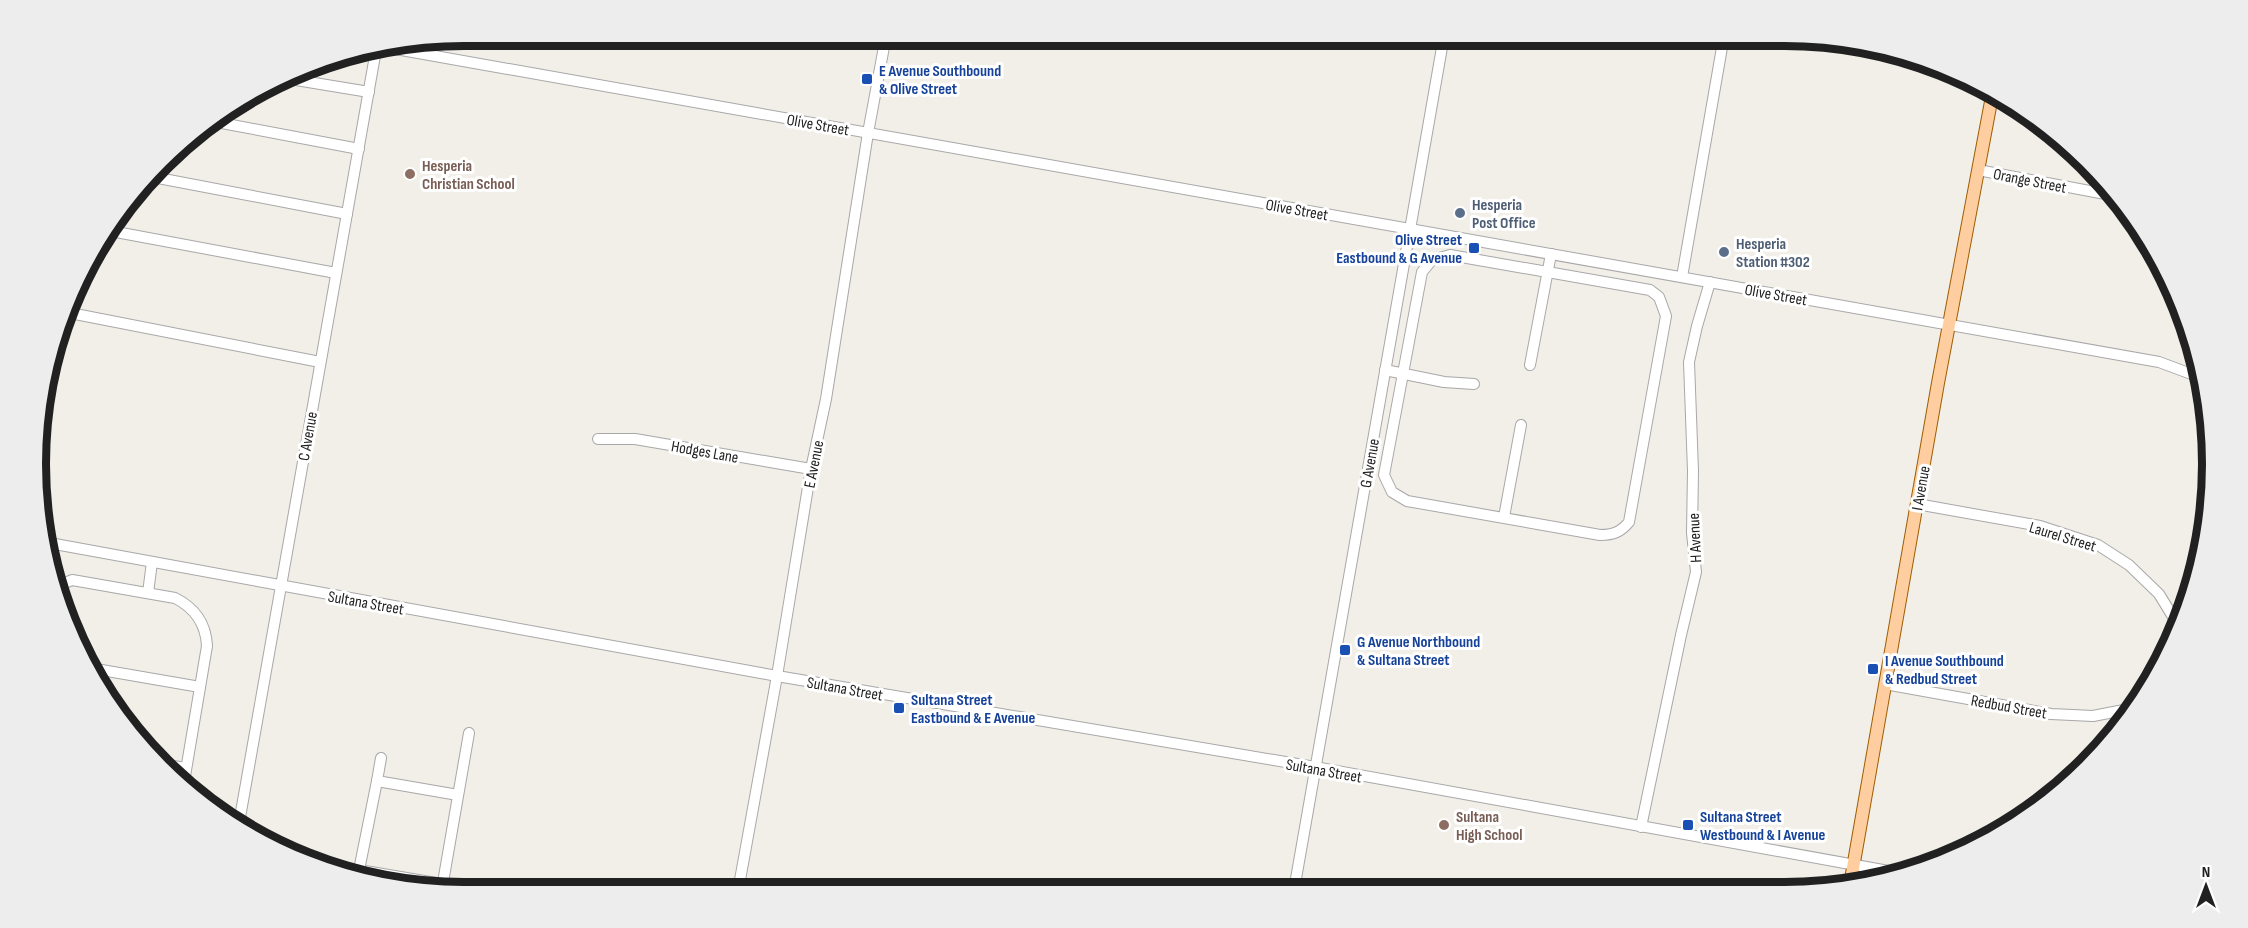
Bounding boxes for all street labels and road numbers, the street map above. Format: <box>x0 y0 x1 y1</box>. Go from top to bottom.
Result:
street label: Olive Street <box>785 111 851 140</box>
street label: Orange Street <box>1991 165 2068 198</box>
street label: Olive Street <box>1264 196 1330 225</box>
street label: Olive Street <box>1743 281 1809 310</box>
street label: C Avenue <box>295 410 322 462</box>
street label: Hodges Lane <box>670 437 740 468</box>
street label: G Avenue <box>1357 437 1384 489</box>
street label: E Avenue <box>801 439 828 490</box>
street label: I Avenue <box>1908 464 1935 512</box>
street label: H Avenue <box>1685 513 1706 563</box>
street label: Laurel Street <box>2027 518 2098 557</box>
street label: Sultana Street <box>326 587 405 620</box>
street label: Sultana Street <box>805 673 884 706</box>
street label: Redbud Street <box>1969 691 2048 724</box>
street label: Sultana Street <box>1284 755 1363 788</box>

